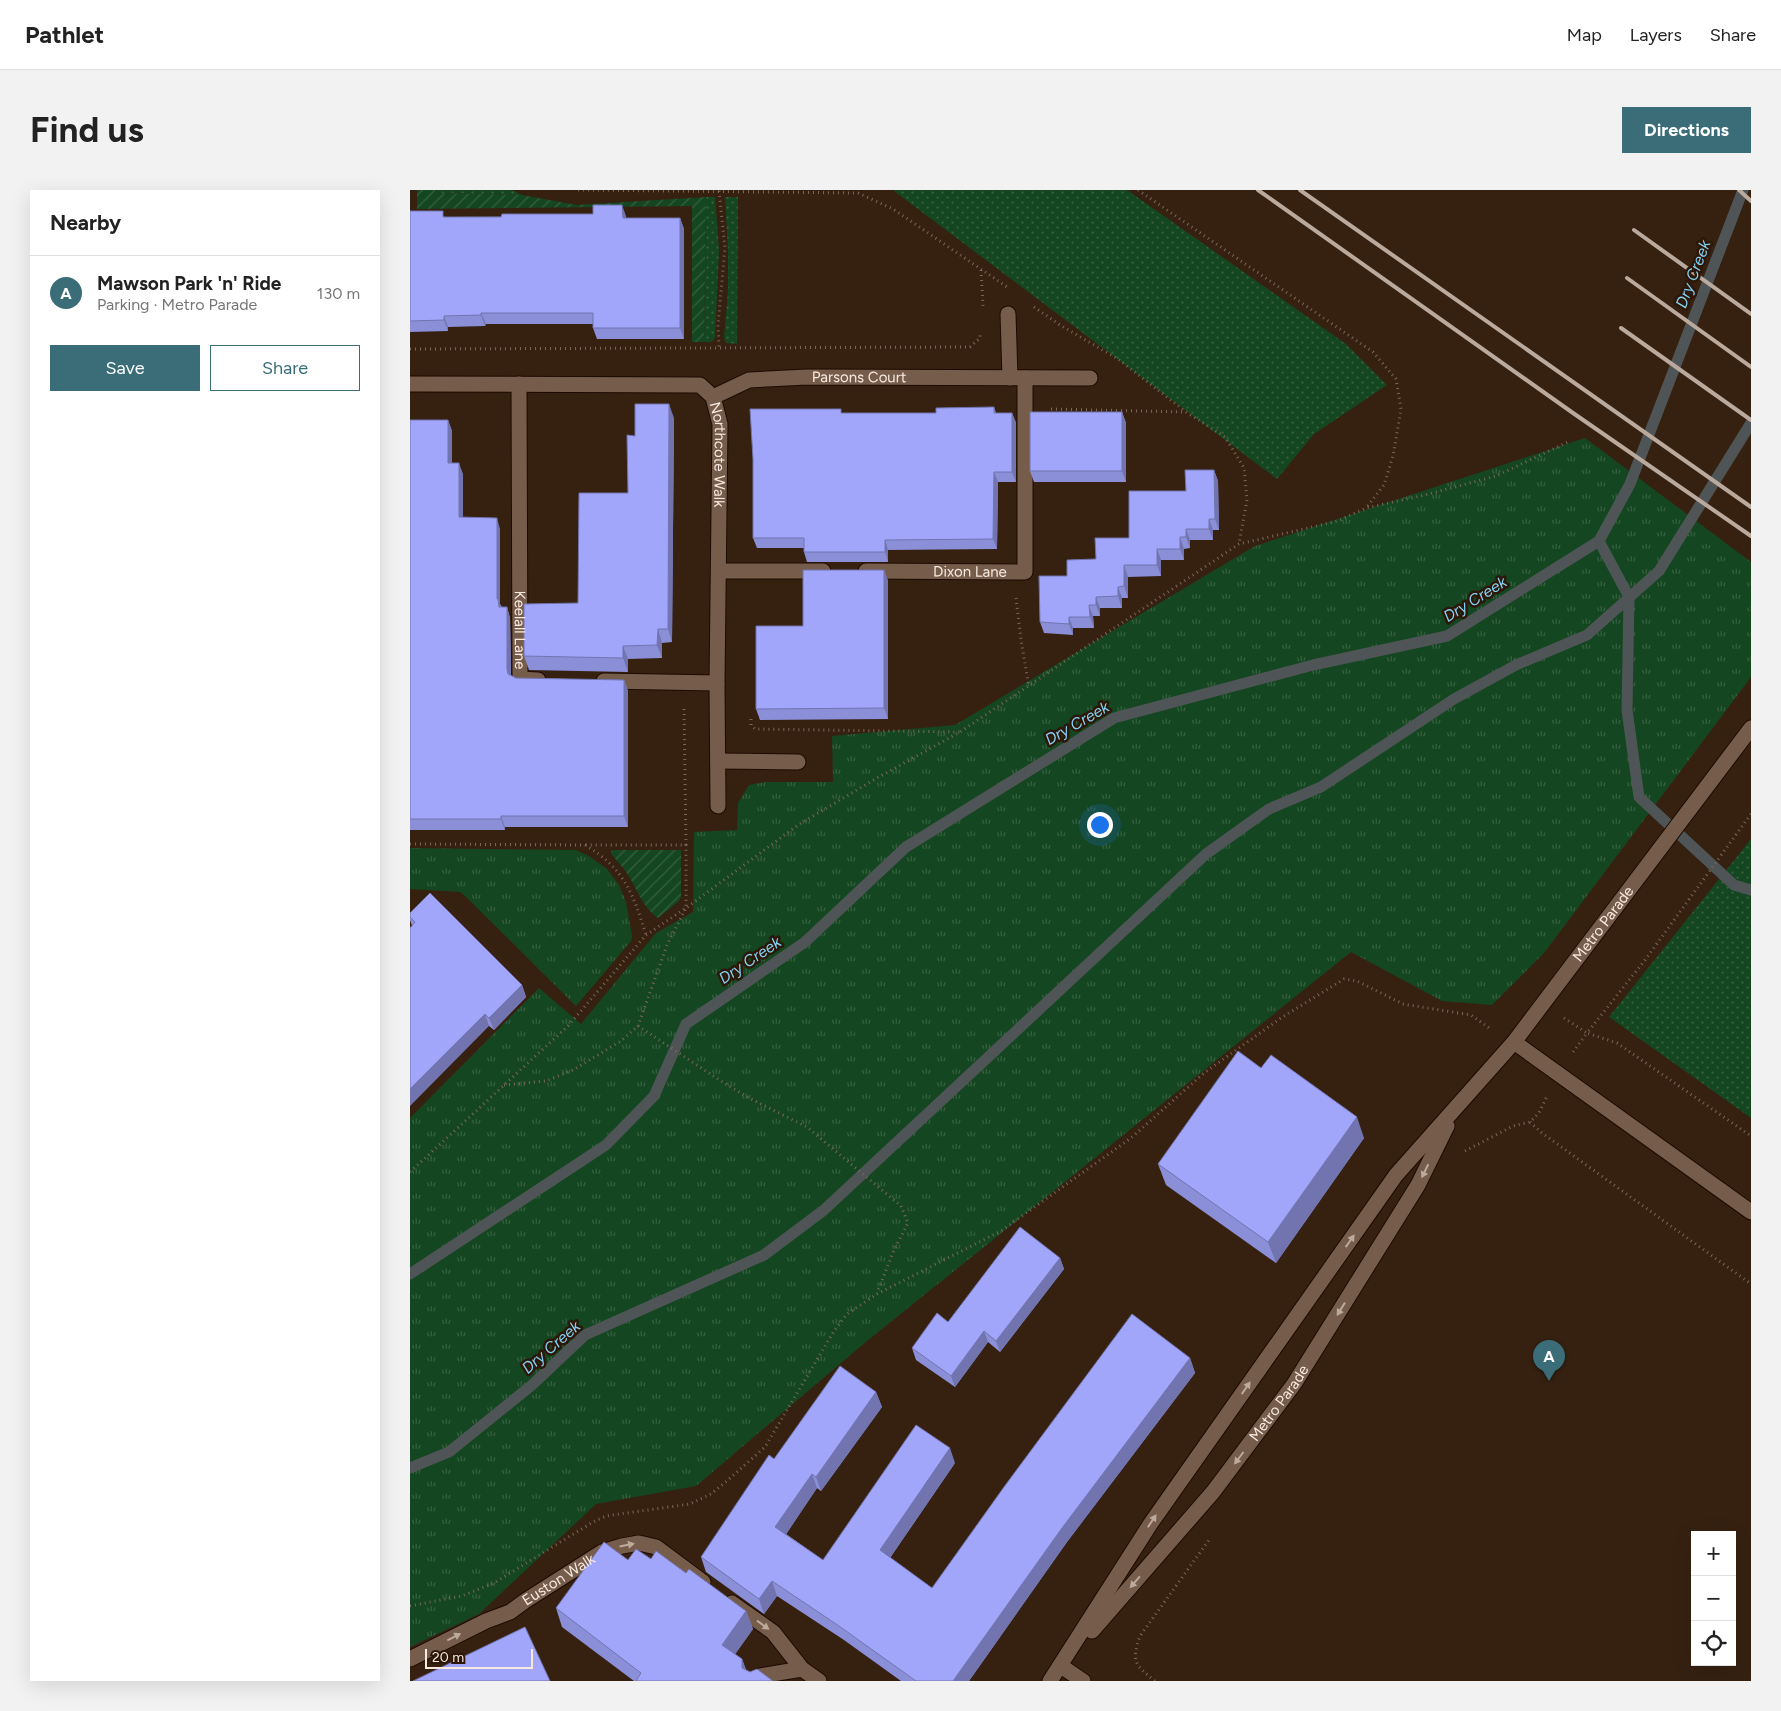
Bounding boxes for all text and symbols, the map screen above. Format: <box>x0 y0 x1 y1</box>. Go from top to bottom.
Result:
text: Pathlet <box>25 20 104 49</box>
text: Map <box>1567 24 1602 46</box>
text: Layers <box>1630 24 1682 46</box>
text: Share <box>1710 24 1756 46</box>
button: Directions <box>1622 107 1751 153</box>
text: Find us <box>30 109 144 151</box>
text: Nearby <box>50 210 121 235</box>
water label: Dry Creek <box>1671 236 1715 311</box>
text: Mawson Park 'n' Ride <box>97 272 281 295</box>
text: A <box>60 284 72 303</box>
text: 130 m <box>317 284 360 303</box>
text: Parking · Metro Parade <box>97 295 257 314</box>
button: Save <box>50 345 200 391</box>
button: Share <box>210 345 360 391</box>
street label: Parsons Court <box>812 368 907 386</box>
street label: Northcote Walk <box>706 400 729 508</box>
street label: Dixon Lane <box>933 562 1007 581</box>
water label: Dry Creek <box>1440 571 1511 626</box>
street label: Keelall Lane <box>511 591 529 669</box>
water label: Dry Creek <box>1041 696 1114 749</box>
your location <box>1087 812 1113 838</box>
street label: Metro Parade <box>1569 882 1638 965</box>
water label: Dry Creek <box>715 932 786 988</box>
one-way arrow <box>1421 1163 1429 1178</box>
one-way arrow <box>1345 1234 1355 1248</box>
one-way arrow <box>1336 1303 1345 1316</box>
water label: Dry Creek <box>518 1316 585 1377</box>
pin: A <box>1533 1340 1565 1381</box>
street label: Metro Parade <box>1245 1362 1313 1445</box>
one-way arrow <box>1241 1381 1251 1395</box>
one-way arrow <box>1234 1451 1244 1465</box>
one-way arrow <box>1148 1514 1157 1528</box>
map controls <box>1691 1531 1736 1666</box>
button: + <box>1691 1531 1736 1576</box>
one-way arrow <box>619 1541 635 1549</box>
street label: Euston Walk <box>519 1549 599 1609</box>
one-way arrow <box>1129 1576 1140 1589</box>
button: − <box>1691 1576 1736 1621</box>
one-way arrow <box>756 1620 770 1630</box>
button: locate <box>1691 1621 1736 1666</box>
one-way arrow <box>446 1633 461 1641</box>
scale bar <box>425 1646 532 1669</box>
text: 20 m <box>432 1649 464 1666</box>

